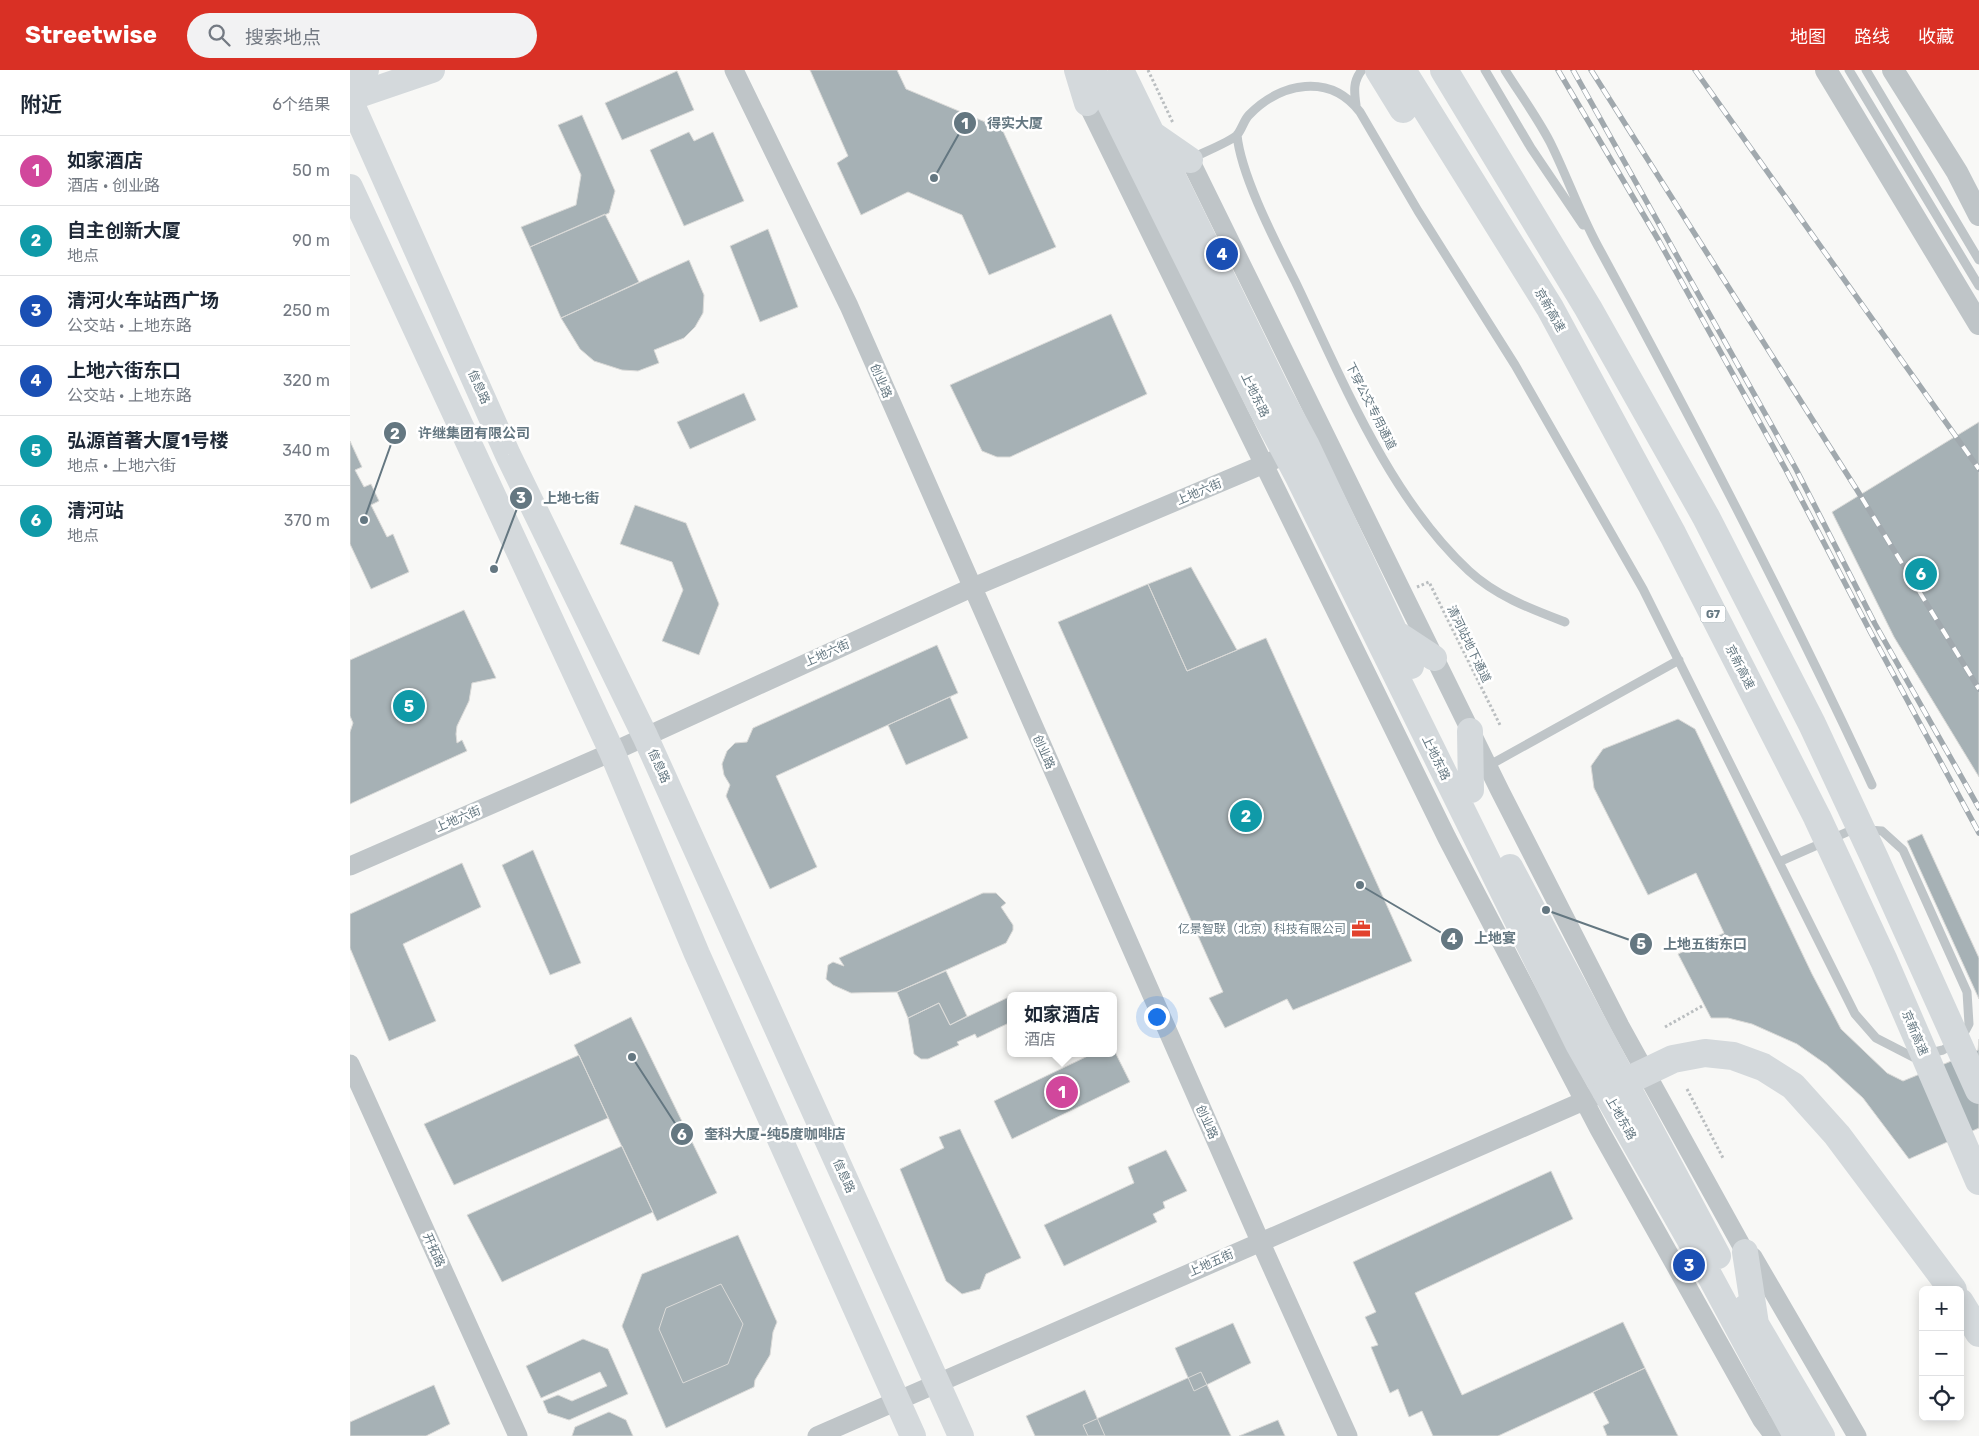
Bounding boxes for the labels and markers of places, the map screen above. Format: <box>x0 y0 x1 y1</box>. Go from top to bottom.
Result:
callout: 得实大厦 <box>952 109 1053 138</box>
pin: 4 <box>1206 235 1238 273</box>
callout: 许继集团有限公司 <box>383 419 540 448</box>
callout: 上地七街 <box>508 484 609 513</box>
pin: 6 <box>1905 555 1937 593</box>
pin: 5 <box>393 687 425 725</box>
pin: 2 <box>1230 797 1262 835</box>
office icon: 亿景智联（北京）科技有限公司 <box>1350 918 1372 940</box>
place label: 亿景智联（北京）科技有限公司 <box>1178 922 1346 936</box>
callout: 上地宴 <box>1439 924 1526 953</box>
callout: 上地五街东口 <box>1628 929 1757 958</box>
pin: 1 <box>1046 1073 1078 1111</box>
callout: 奎科大厦-纯5度咖啡店 <box>670 1120 856 1149</box>
pin: 3 <box>1673 1246 1705 1284</box>

